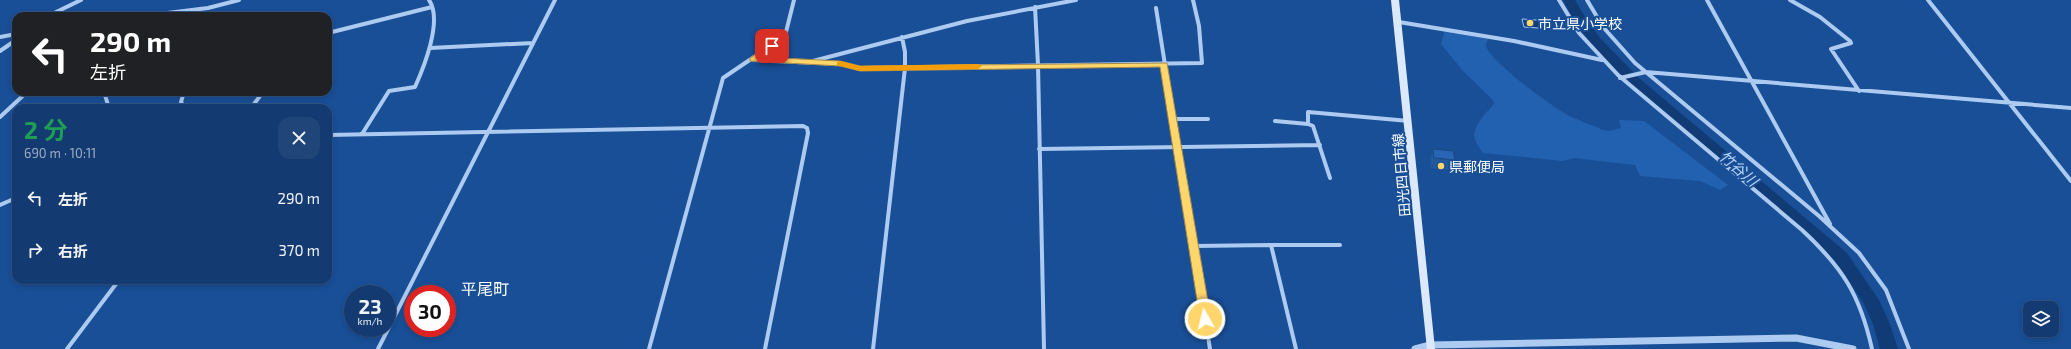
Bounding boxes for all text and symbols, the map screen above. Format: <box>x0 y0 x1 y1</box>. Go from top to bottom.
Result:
place label: 市立県小学校 <box>1538 15 1622 32</box>
marker: 市立県小学校 <box>1525 18 1535 28</box>
text: 290 m <box>90 24 171 58</box>
icon: left <box>24 28 76 80</box>
pin <box>755 29 789 63</box>
icon: arrive <box>761 35 783 57</box>
text: 左折 <box>90 61 126 83</box>
text: 2 分 <box>24 115 67 144</box>
button: close <box>278 117 320 159</box>
street label: 田光四日市線 <box>1389 132 1413 218</box>
text: 690 m · 10:11 <box>24 145 96 161</box>
water label: 竹谷川 <box>1716 146 1763 191</box>
place label: 県郵便局 <box>1449 158 1505 175</box>
marker: 県郵便局 <box>1436 161 1446 171</box>
icon: left <box>24 187 46 209</box>
text: 290 m <box>277 189 320 207</box>
text: 左折 <box>58 190 88 208</box>
icon: right <box>24 239 46 261</box>
text: 370 m <box>278 241 320 259</box>
text: 右折 <box>58 242 88 260</box>
district label: 平尾町 <box>461 279 509 298</box>
speed limit sign: 30 <box>404 285 456 337</box>
text: 23 <box>359 294 381 318</box>
position arrow <box>1184 298 1226 340</box>
map controls <box>2023 301 2059 337</box>
button: layers <box>2023 301 2059 337</box>
text: km/h <box>358 315 382 327</box>

